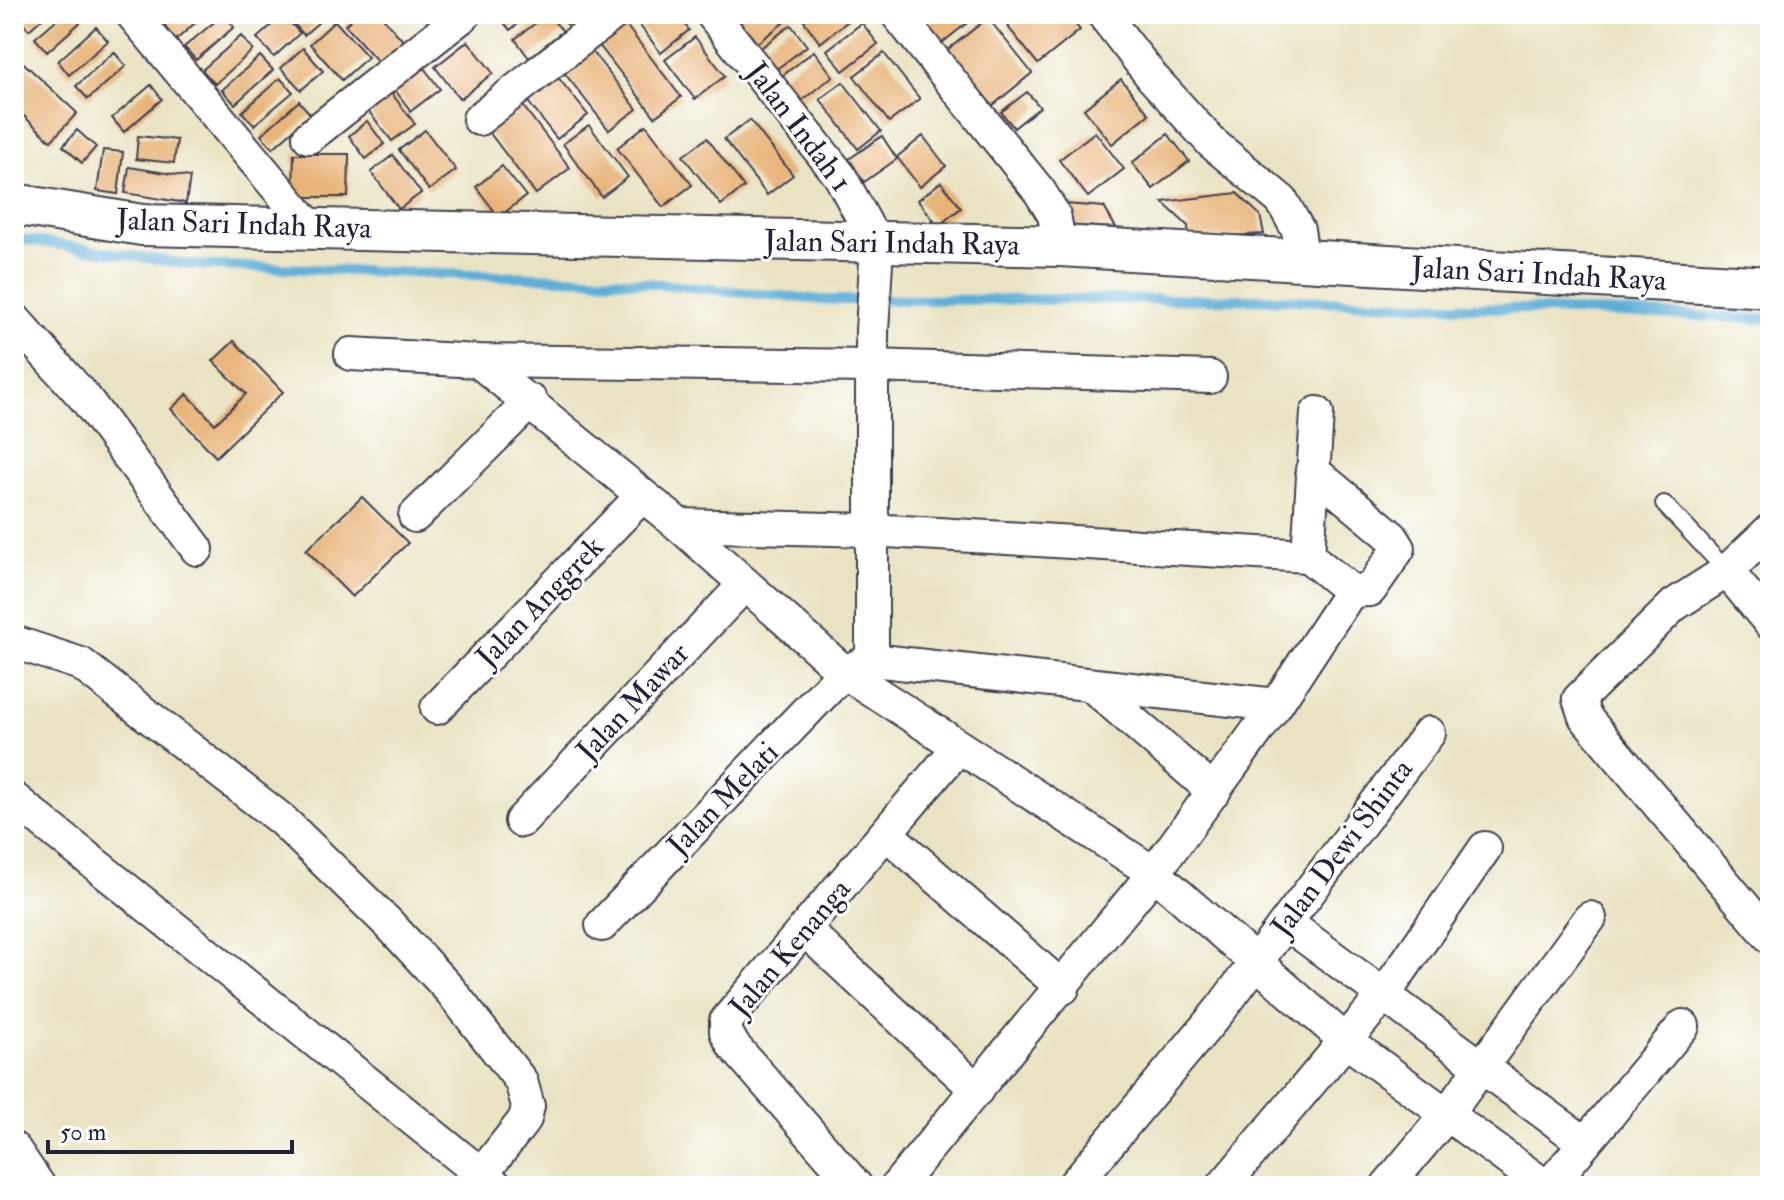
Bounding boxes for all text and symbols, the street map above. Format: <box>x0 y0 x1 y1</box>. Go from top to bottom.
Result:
street label: Jalan Indah 1 <box>738 54 860 199</box>
street label: Jalan Sari Indah Raya <box>115 201 373 247</box>
street label: Jalan Sari Indah Raya <box>763 222 1021 264</box>
street label: Jalan Sari Indah Raya <box>1409 249 1668 299</box>
street label: Jalan Anggrek <box>468 529 612 676</box>
street label: Jalan Mawar <box>568 635 697 770</box>
street label: Jalan Melati <box>659 734 786 865</box>
street label: Jalan Dewi Shinta <box>1262 751 1421 945</box>
street label: Jalan Kenanga <box>721 871 859 1025</box>
scale bar <box>48 1104 292 1154</box>
text: 50 m <box>60 1117 107 1148</box>

